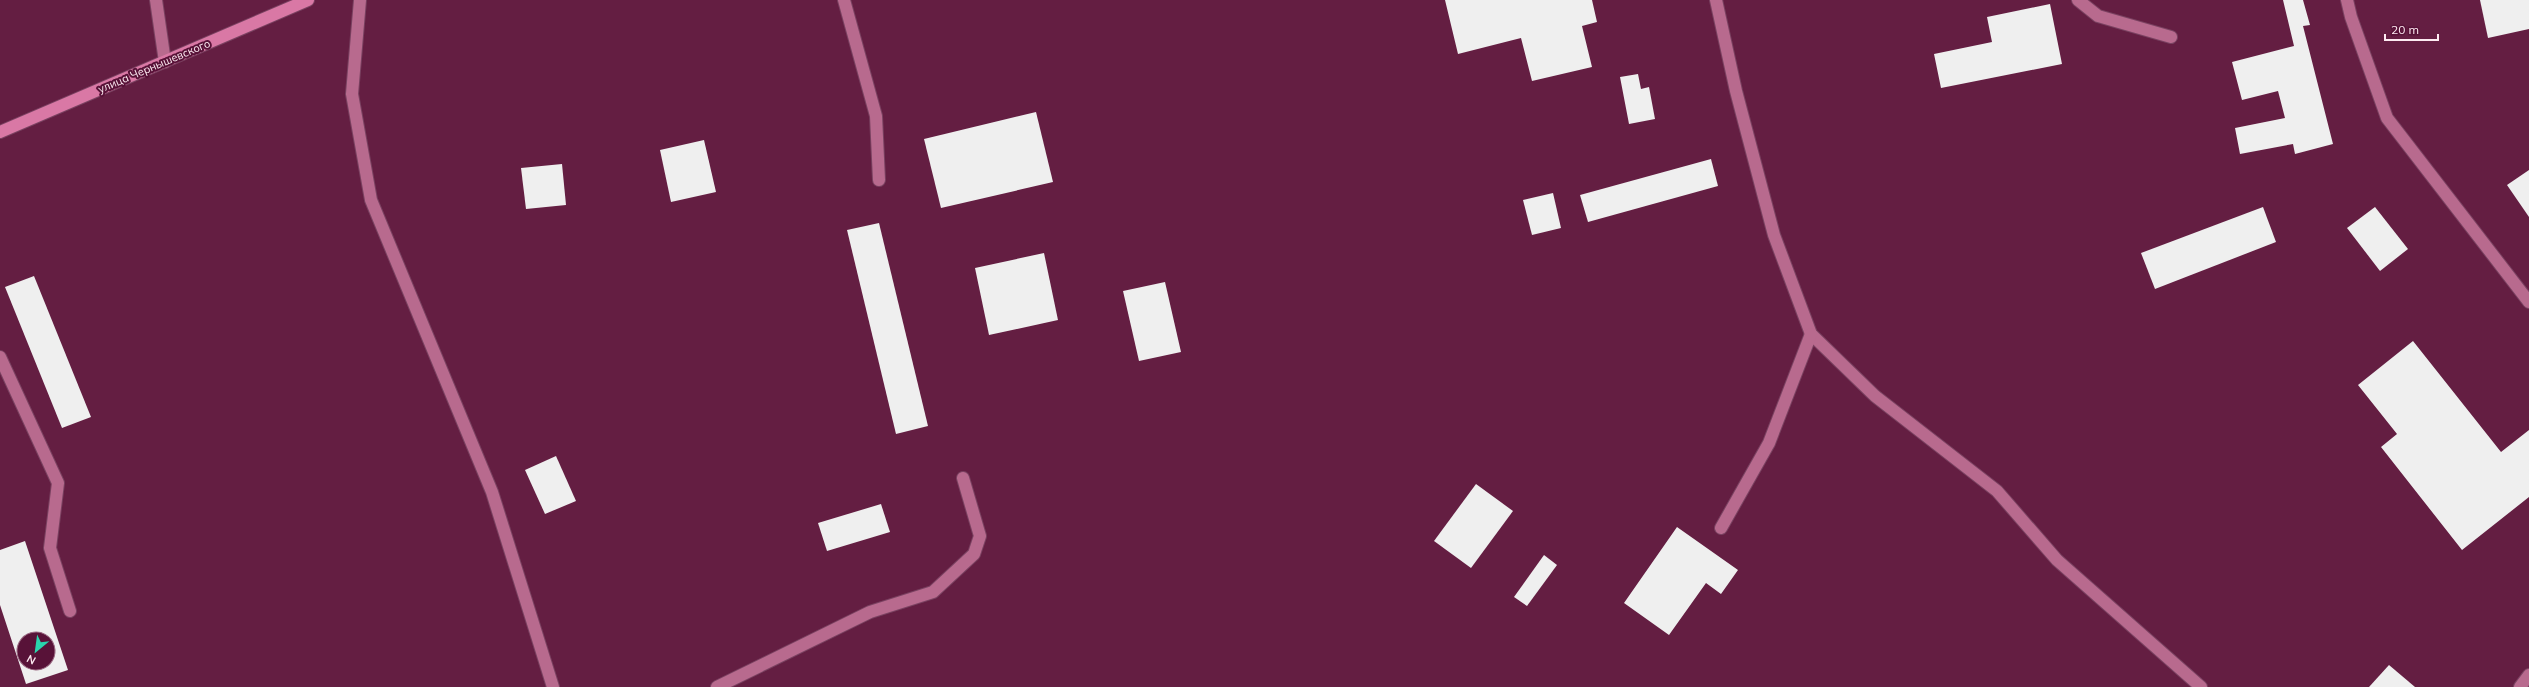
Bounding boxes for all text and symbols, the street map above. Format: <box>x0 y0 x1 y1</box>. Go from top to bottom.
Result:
scale bar <box>2385 16 2438 42</box>
text: 20 m <box>2391 22 2419 37</box>
street label: улица Чернышевского <box>96 36 212 96</box>
north arrow <box>16 631 56 671</box>
text: N <box>24 652 38 668</box>

